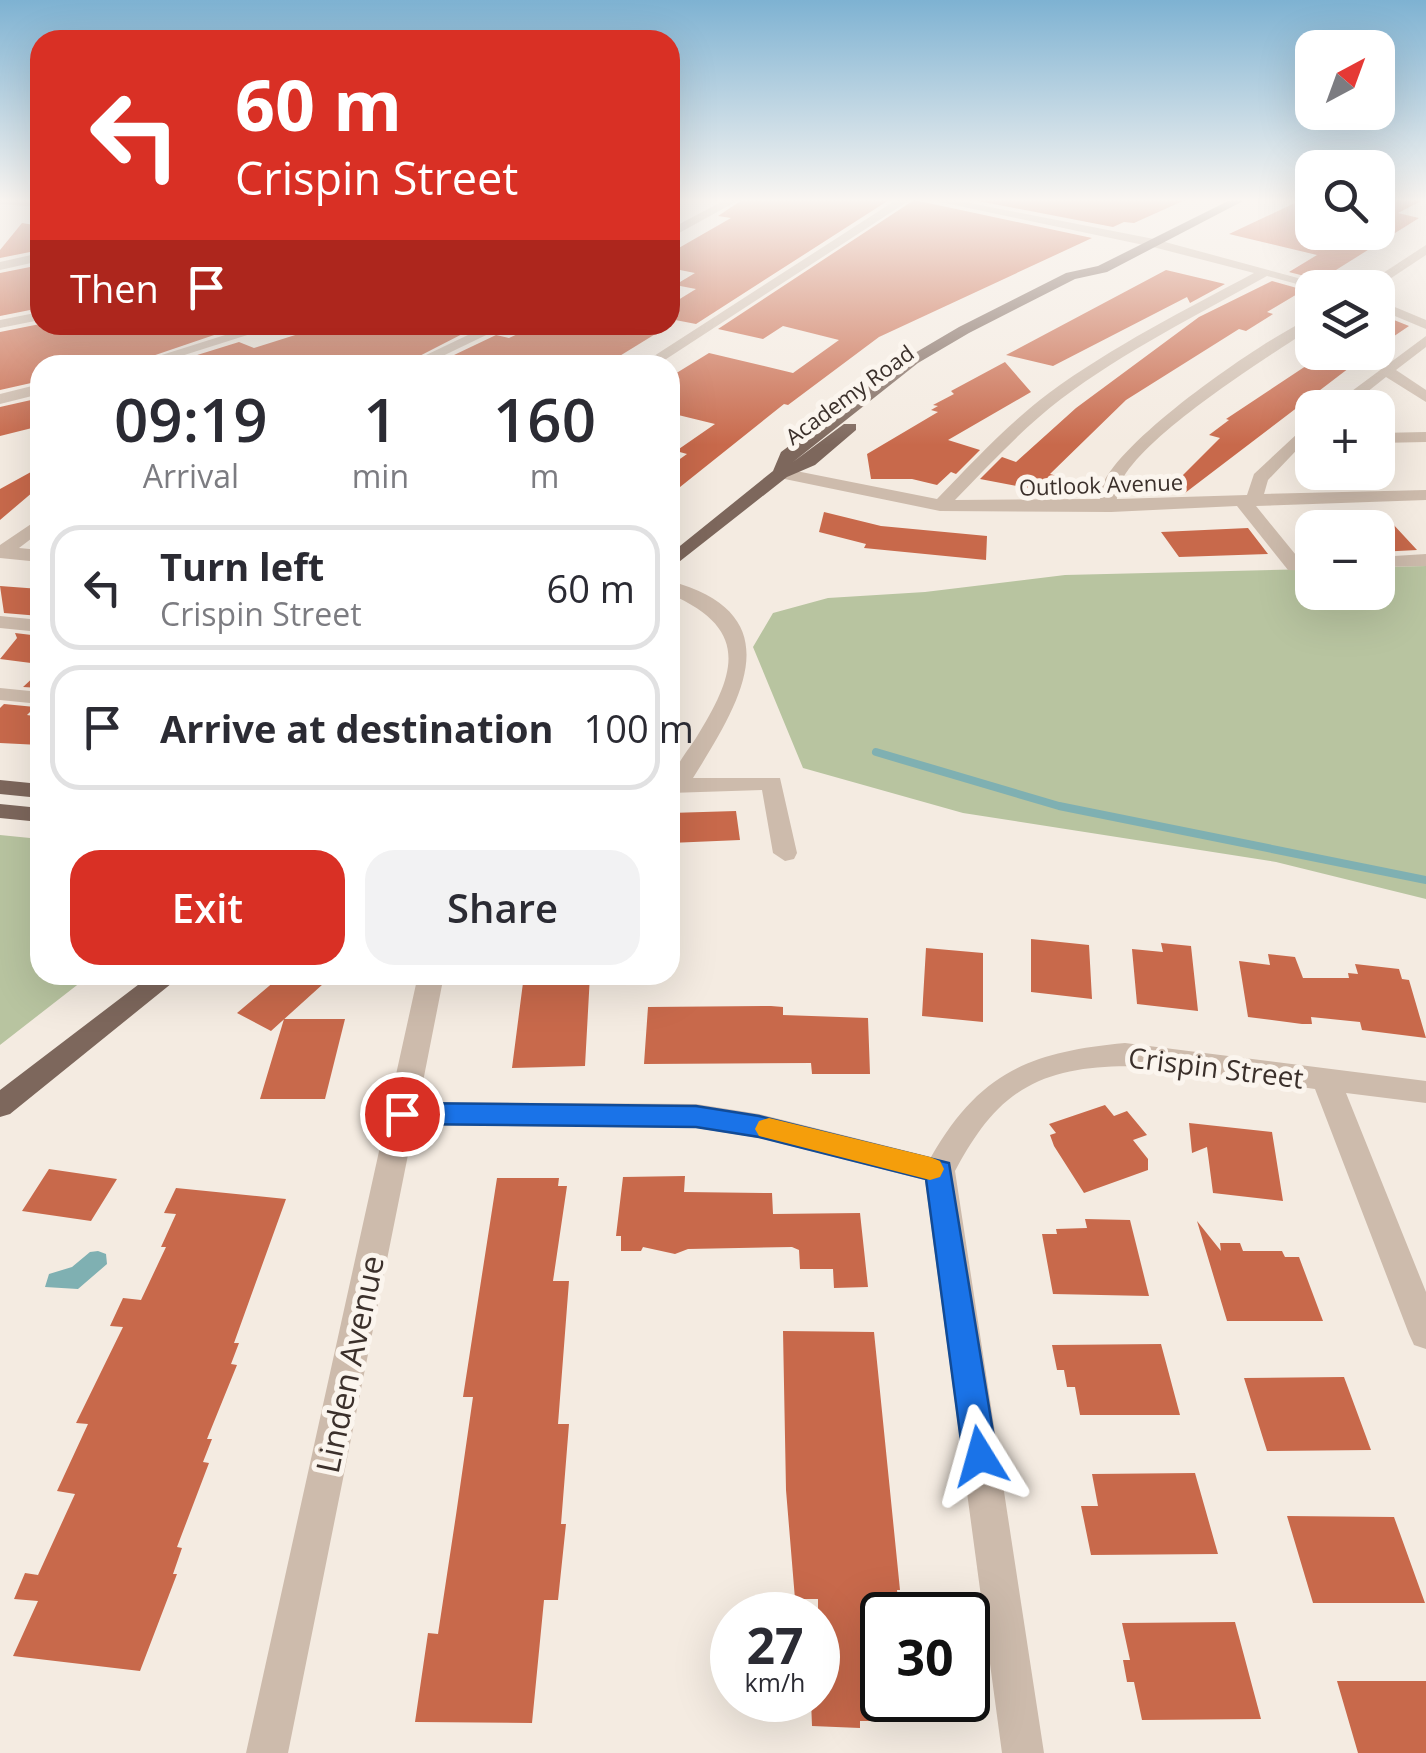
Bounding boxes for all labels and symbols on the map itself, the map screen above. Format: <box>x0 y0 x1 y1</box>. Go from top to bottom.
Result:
north arrow <box>1295 30 1395 130</box>
street label: Academy Road <box>779 337 919 451</box>
street label: Outlook Avenue <box>1018 466 1184 502</box>
street label: Crispin Street <box>1126 1037 1306 1097</box>
pin <box>360 1072 445 1157</box>
street label: Linden Avenue <box>305 1251 393 1477</box>
position arrow <box>928 1404 1032 1508</box>
speed limit sign: 30 <box>860 1592 990 1722</box>

